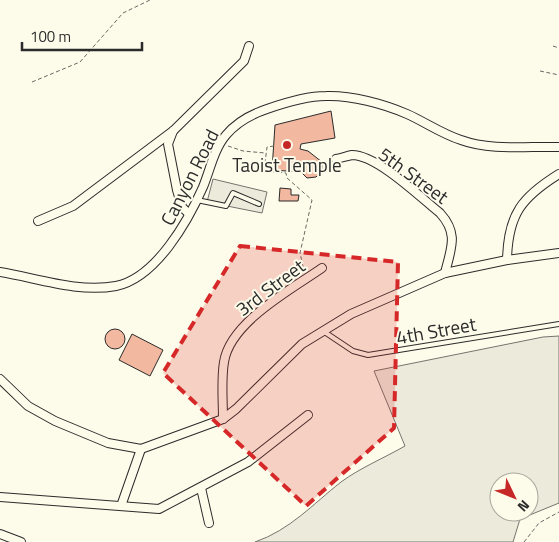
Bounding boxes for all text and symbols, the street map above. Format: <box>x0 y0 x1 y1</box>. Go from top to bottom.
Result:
scale bar <box>22 20 142 52</box>
text: 100 m <box>30 25 71 48</box>
street label: Canyon Road <box>152 124 226 230</box>
marker: Taoist Temple <box>281 139 293 151</box>
street label: 5th Street <box>373 140 455 211</box>
place label: Taoist Temple <box>232 150 342 179</box>
street label: 3rd Street <box>229 251 311 323</box>
street label: 4th Street <box>394 309 479 351</box>
north arrow <box>489 472 539 522</box>
text: N <box>513 495 535 517</box>

